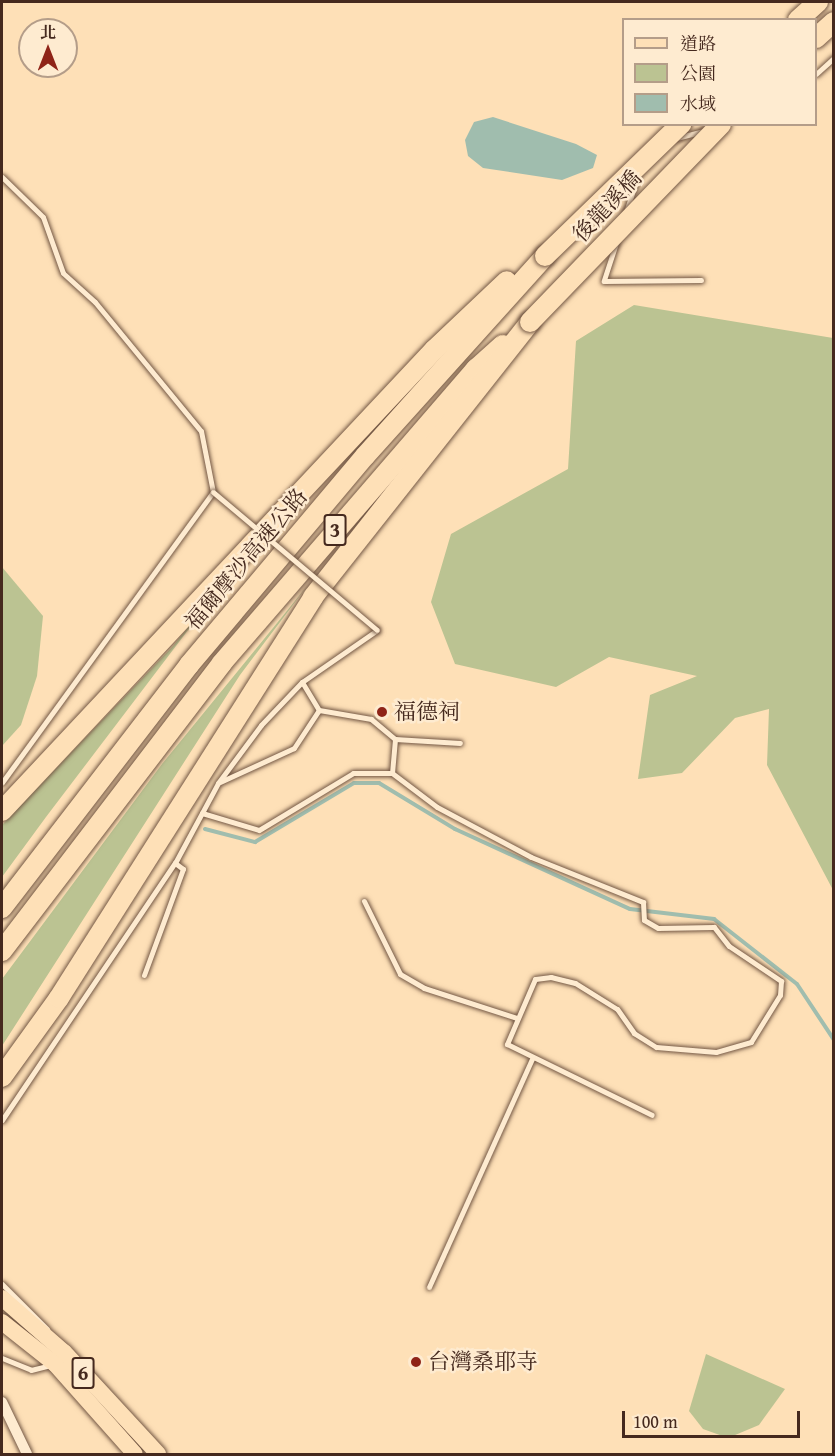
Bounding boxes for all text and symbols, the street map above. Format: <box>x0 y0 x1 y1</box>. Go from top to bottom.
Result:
north arrow <box>18 18 78 78</box>
legend <box>622 18 817 126</box>
text: 北 <box>40 20 56 44</box>
text: 道路 <box>680 30 716 57</box>
text: 公園 <box>680 60 716 87</box>
text: 水域 <box>680 90 716 117</box>
street label: 後龍溪橋 <box>567 165 647 247</box>
street label: 福爾摩沙高速公路 <box>179 483 313 635</box>
road number: 3 <box>323 512 347 548</box>
place label: 福德祠 <box>394 699 460 725</box>
marker: 福德祠 <box>375 705 389 719</box>
place label: 台灣桑耶寺 <box>428 1349 538 1375</box>
road number: 6 <box>71 1355 95 1391</box>
marker: 台灣桑耶寺 <box>409 1355 423 1369</box>
scale bar <box>625 1399 804 1437</box>
text: 100 m <box>633 1408 678 1435</box>

